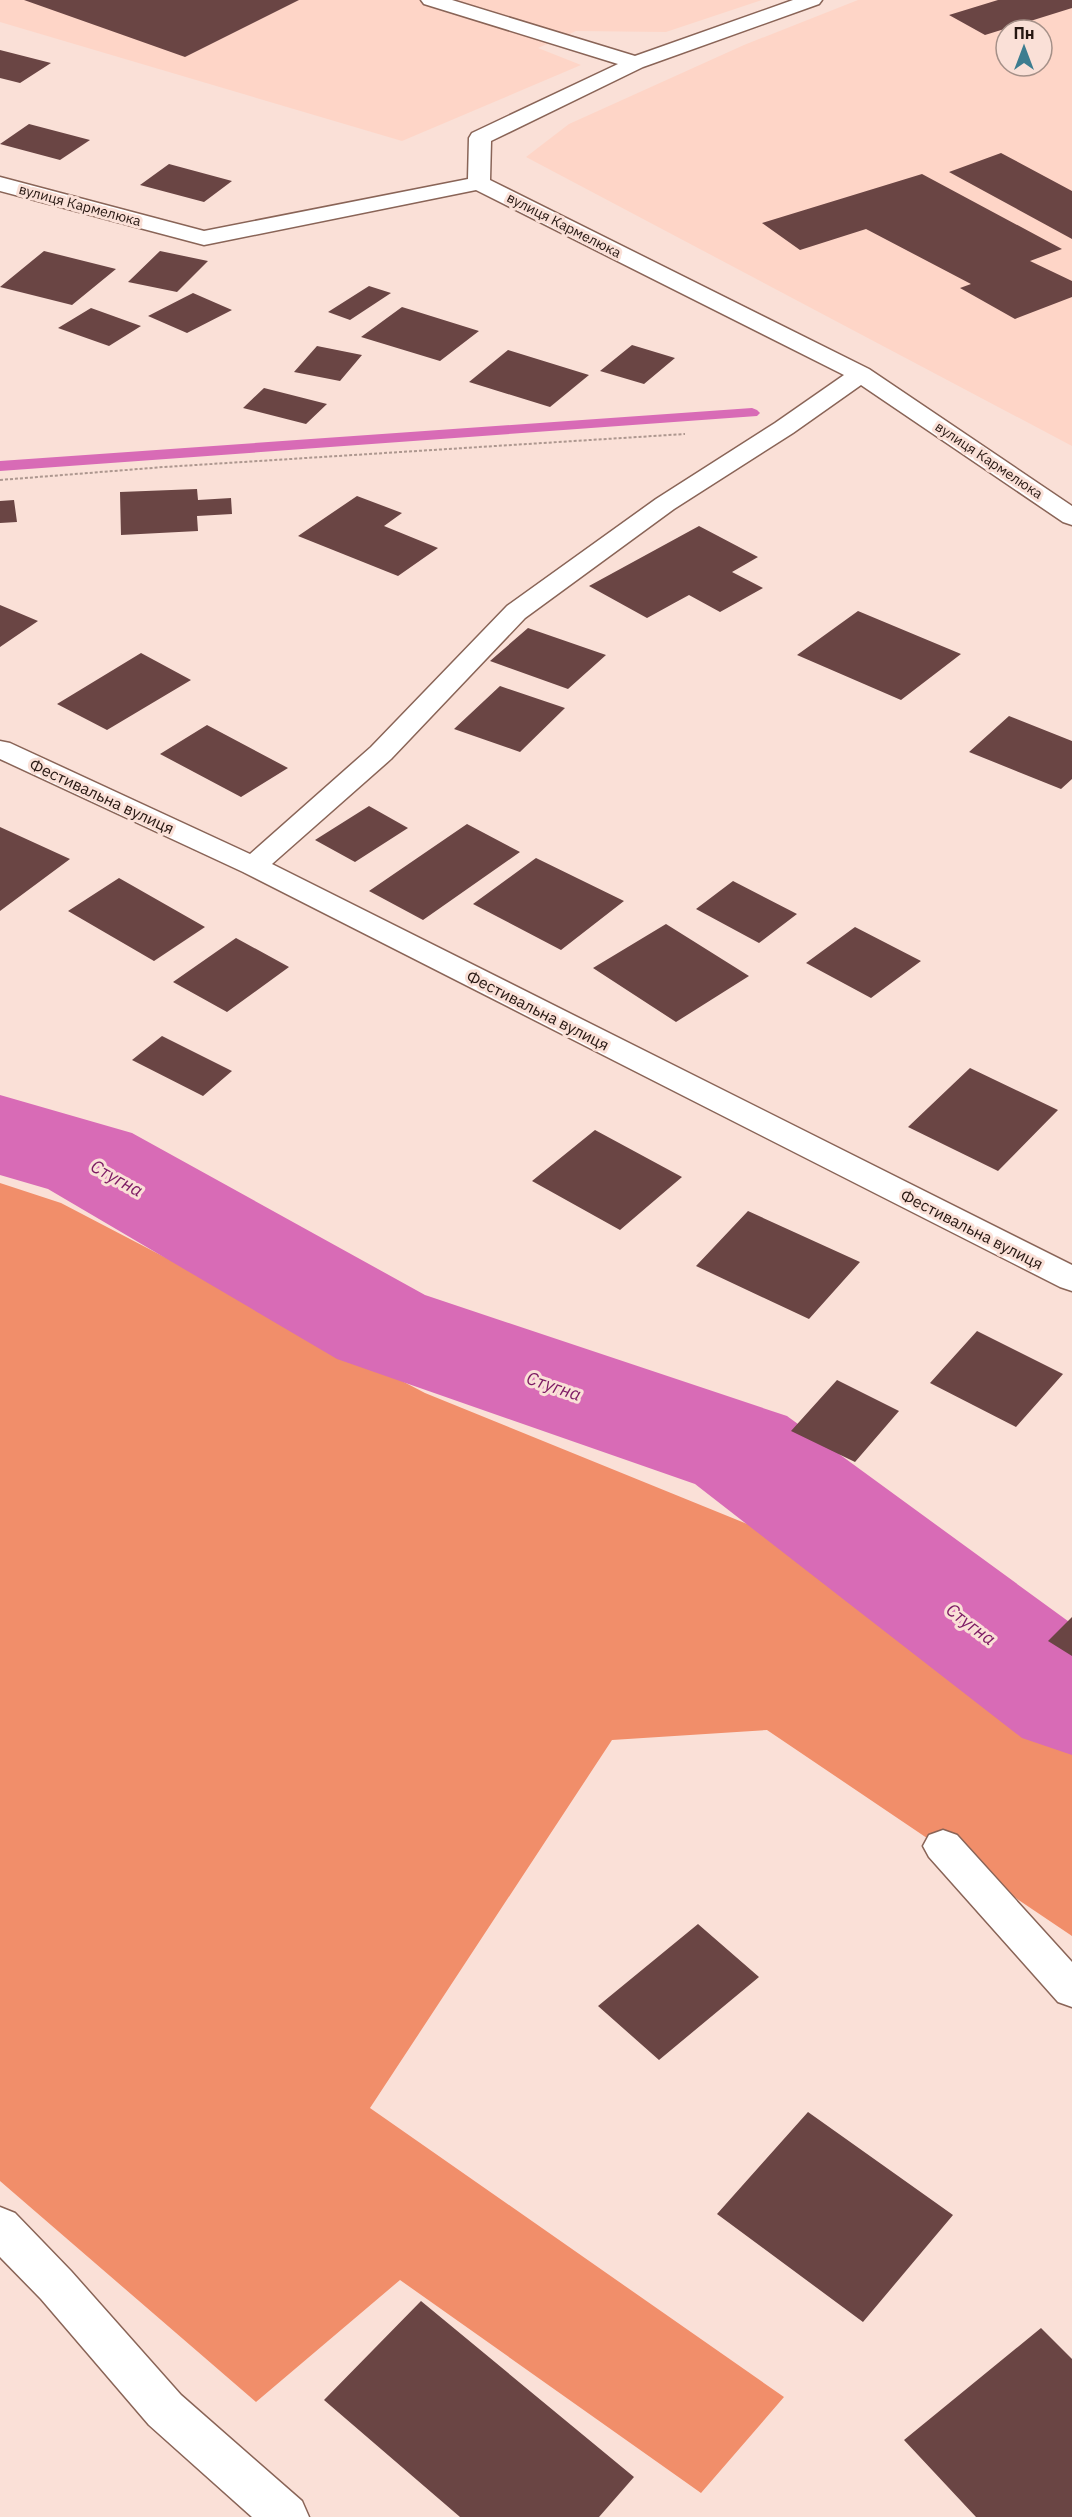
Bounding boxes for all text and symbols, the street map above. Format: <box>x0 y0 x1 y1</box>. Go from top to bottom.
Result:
north arrow <box>994 18 1054 78</box>
text: Пн <box>1013 23 1035 43</box>
street label: вулиця Кармелюка <box>17 180 144 230</box>
street label: вулиця Кармелюка <box>504 188 625 262</box>
street label: вулиця Кармелюка <box>932 417 1047 503</box>
street label: Фестивальна вулиця <box>27 754 177 838</box>
street label: Фестивальна вулиця <box>463 965 613 1055</box>
water label: Стугна <box>87 1154 147 1202</box>
street label: Фестивальна вулиця <box>897 1184 1047 1274</box>
water label: Стугна <box>524 1366 584 1406</box>
water label: Стугна <box>942 1598 1000 1650</box>

